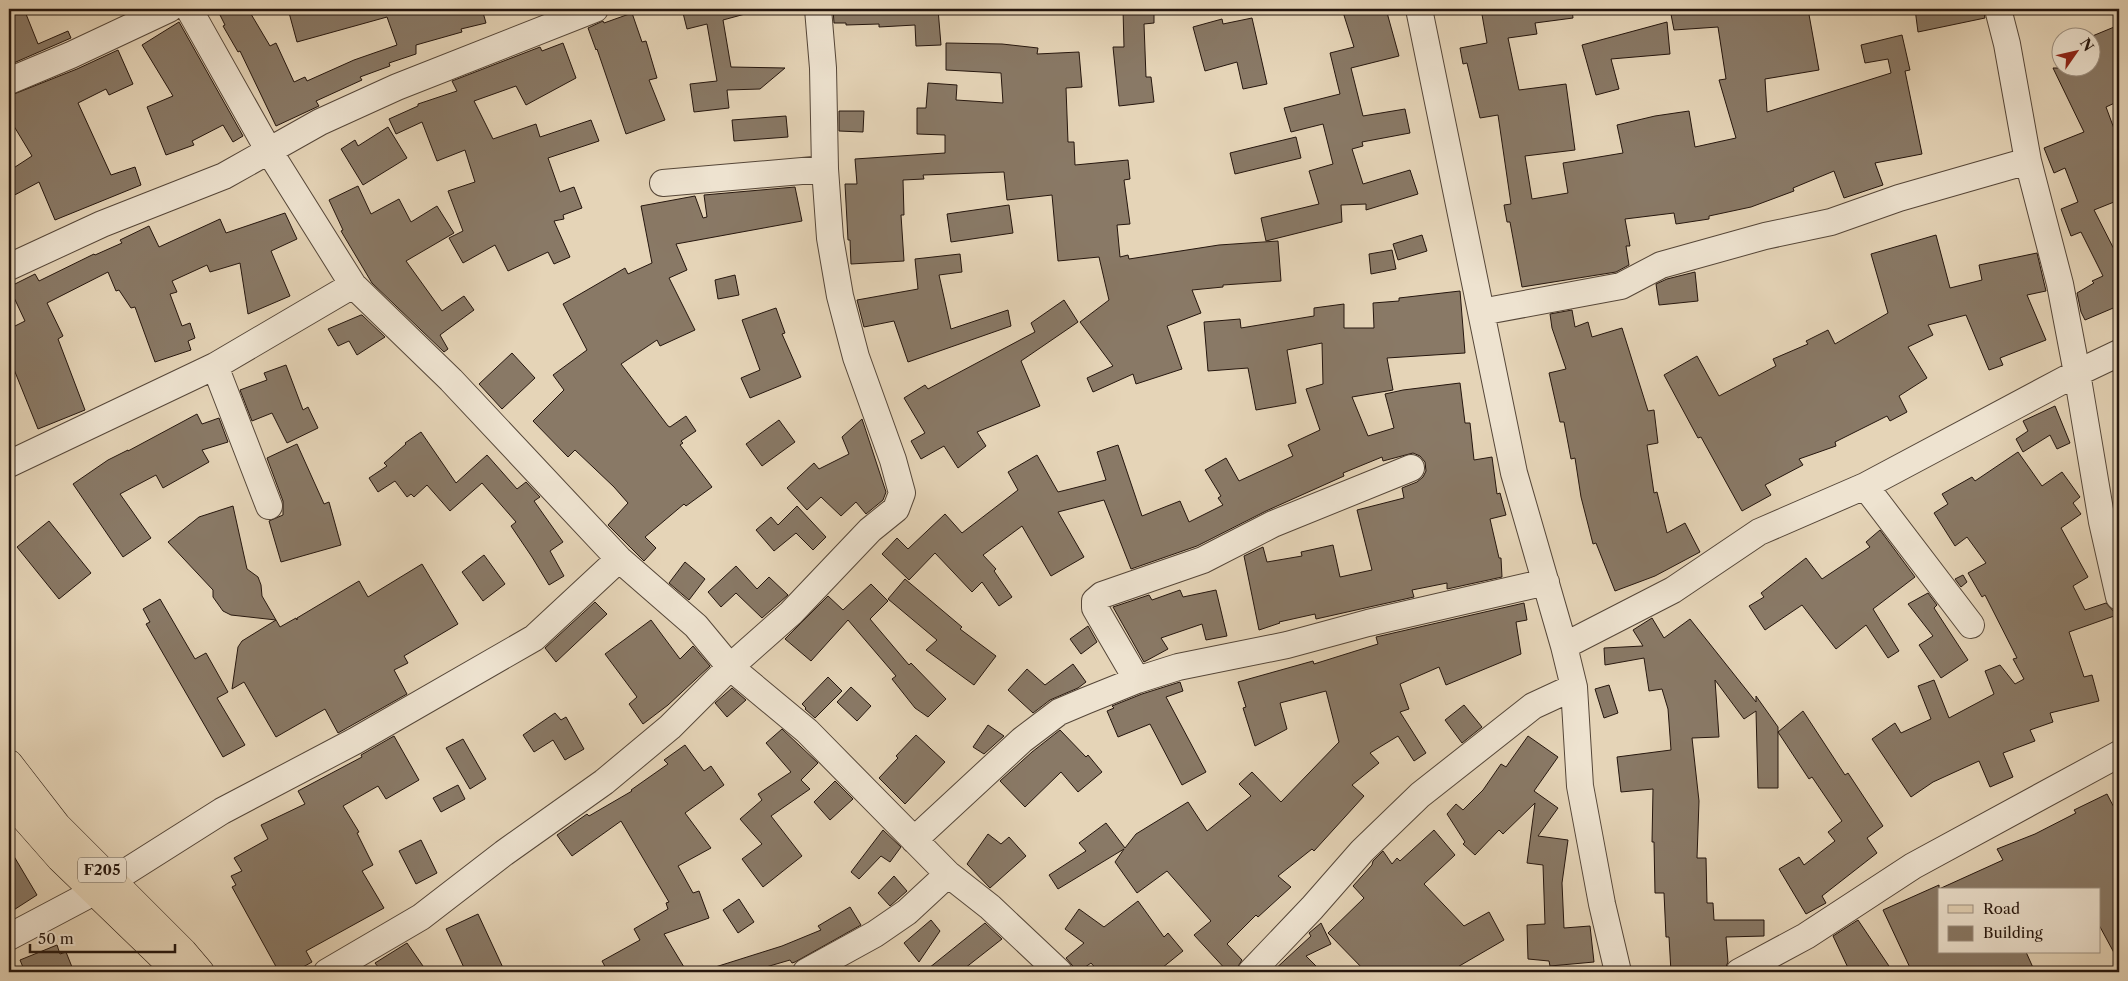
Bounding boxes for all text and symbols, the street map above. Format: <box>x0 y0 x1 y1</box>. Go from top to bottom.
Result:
north arrow <box>2050 28 2100 78</box>
text: N <box>2076 35 2098 55</box>
road number: F205 <box>78 858 126 882</box>
legend <box>1938 888 2100 954</box>
text: Road <box>1983 899 2020 918</box>
scale bar <box>30 921 175 953</box>
text: Building <box>1983 923 2043 942</box>
text: 50 m <box>38 929 74 948</box>

